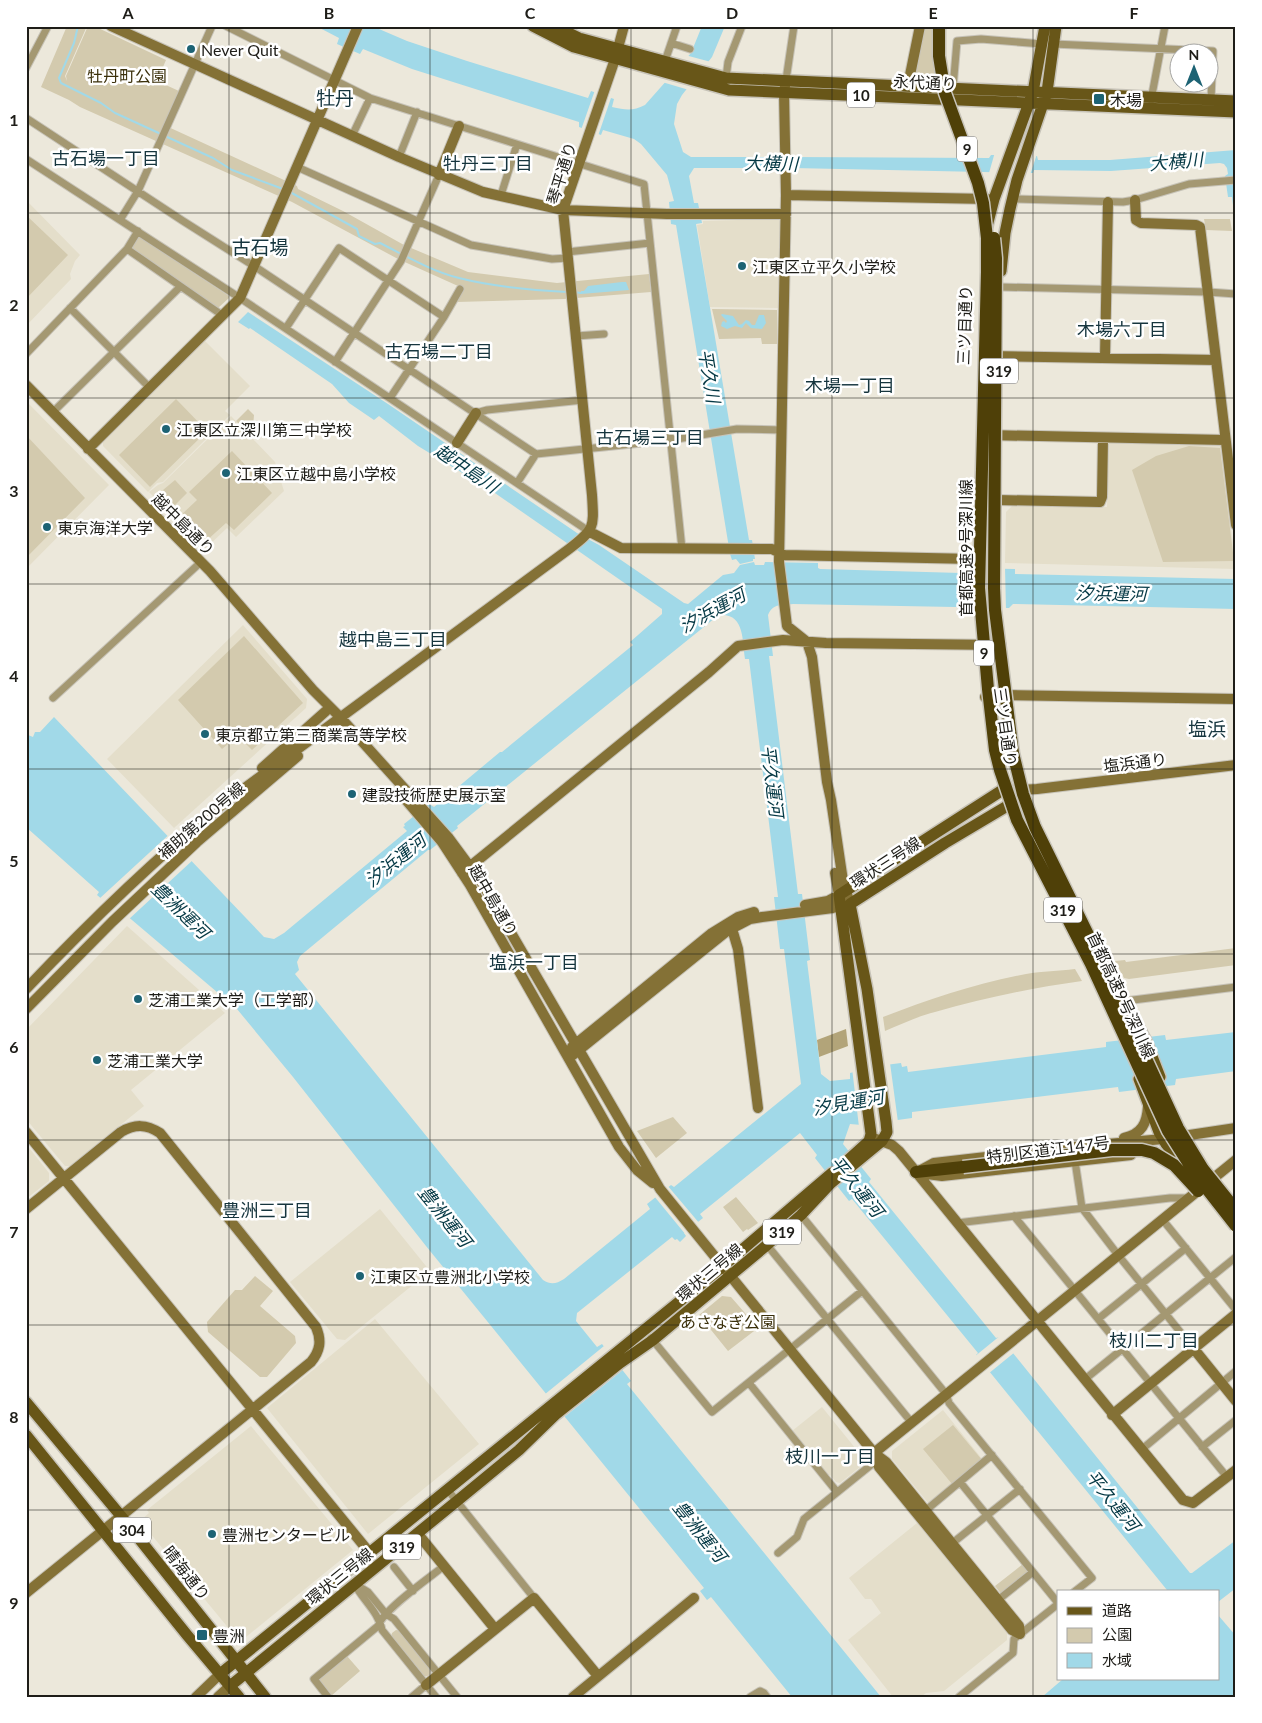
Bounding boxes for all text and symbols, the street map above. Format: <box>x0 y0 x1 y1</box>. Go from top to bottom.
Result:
text: A <box>121 3 134 22</box>
text: B <box>324 3 334 22</box>
text: C <box>525 3 536 22</box>
text: D <box>726 3 738 22</box>
text: E <box>928 3 938 22</box>
text: F <box>1129 3 1139 22</box>
place label: Never Quit <box>201 40 279 59</box>
north arrow <box>1170 42 1220 92</box>
marker: Never Quit <box>185 43 197 55</box>
text: N <box>1189 46 1199 63</box>
park label: 牡丹町公園 <box>87 66 167 85</box>
street label: 永代通り <box>893 71 957 93</box>
road number: 10 <box>847 82 875 108</box>
district label: 牡丹 <box>316 86 354 109</box>
place label: 木場 <box>1110 90 1142 109</box>
marker: 木場 <box>1092 92 1106 106</box>
text: 1 <box>9 110 19 129</box>
road number: 9 <box>957 136 977 162</box>
street label: 琴平通り <box>543 140 579 206</box>
district label: 古石場一丁目 <box>52 147 160 169</box>
water label: 大横川 <box>1148 148 1206 174</box>
district label: 牡丹三丁目 <box>443 152 533 174</box>
water label: 大横川 <box>744 152 800 175</box>
district label: 古石場 <box>231 235 289 258</box>
place label: 江東区立平久小学校 <box>752 257 896 276</box>
marker: 江東区立平久小学校 <box>736 260 748 272</box>
street label: 三ツ目通り <box>953 285 975 365</box>
text: 2 <box>9 295 19 314</box>
district label: 木場六丁目 <box>1077 318 1167 340</box>
district label: 古石場二丁目 <box>385 340 493 362</box>
water label: 平久川 <box>695 348 725 406</box>
road number: 319 <box>980 358 1018 384</box>
district label: 木場一丁目 <box>805 374 895 396</box>
place label: 江東区立深川第三中学校 <box>176 420 352 439</box>
marker: 江東区立深川第三中学校 <box>160 423 172 435</box>
district label: 古石場三丁目 <box>596 426 704 448</box>
water label: 越中島川 <box>431 439 505 498</box>
place label: 江東区立越中島小学校 <box>236 464 396 483</box>
marker: 江東区立越中島小学校 <box>220 467 232 479</box>
street label: 首都高速9号深川線 <box>956 479 975 617</box>
text: 3 <box>9 481 19 500</box>
street label: 越中島通り <box>149 489 219 559</box>
place label: 東京海洋大学 <box>57 518 153 537</box>
marker: 東京海洋大学 <box>41 521 53 533</box>
water label: 汐浜運河 <box>675 581 751 637</box>
water label: 汐浜運河 <box>1075 581 1150 605</box>
district label: 越中島三丁目 <box>339 628 447 650</box>
road number: 9 <box>974 640 994 666</box>
text: 4 <box>9 666 19 685</box>
street label: 三ツ目通り <box>991 686 1021 768</box>
district label: 塩浜 <box>1188 717 1226 740</box>
place label: 東京都立第三商業高等学校 <box>215 725 407 744</box>
marker: 東京都立第三商業高等学校 <box>199 728 211 740</box>
water label: 平久運河 <box>758 744 789 821</box>
street label: 塩浜通り <box>1102 749 1168 775</box>
street label: 補助第200号線 <box>154 777 248 863</box>
place label: 建設技術歴史展示室 <box>362 785 506 804</box>
marker: 建設技術歴史展示室 <box>346 788 358 800</box>
water label: 汐浜運河 <box>360 827 432 891</box>
street label: 環状三号線 <box>846 832 924 892</box>
text: 5 <box>9 851 19 870</box>
street label: 越中島通り <box>466 861 522 939</box>
water label: 豊洲運河 <box>147 877 217 945</box>
road number: 319 <box>1044 898 1082 922</box>
street label: 首都高速9号深川線 <box>1084 929 1160 1061</box>
district label: 塩浜一丁目 <box>489 951 579 973</box>
place label: 芝浦工業大学（工学部） <box>148 990 324 1009</box>
marker: 芝浦工業大学（工学部） <box>132 993 144 1005</box>
text: 6 <box>9 1037 19 1056</box>
place label: 芝浦工業大学 <box>107 1051 203 1070</box>
marker: 芝浦工業大学 <box>91 1054 103 1066</box>
water label: 汐見運河 <box>811 1084 888 1119</box>
street label: 特別区道江147号 <box>985 1132 1111 1166</box>
water label: 平久運河 <box>826 1151 890 1223</box>
water label: 豊洲運河 <box>414 1181 478 1253</box>
district label: 豊洲三丁目 <box>222 1199 312 1221</box>
road number: 319 <box>763 1220 801 1244</box>
text: 7 <box>9 1222 19 1241</box>
street label: 環状三号線 <box>672 1239 746 1305</box>
place label: 江東区立豊洲北小学校 <box>370 1267 530 1286</box>
marker: 江東区立豊洲北小学校 <box>354 1270 366 1282</box>
park label: あさなぎ公園 <box>680 1312 776 1331</box>
district label: 枝川二丁目 <box>1109 1329 1199 1351</box>
text: 8 <box>9 1407 19 1426</box>
district label: 枝川一丁目 <box>785 1445 875 1467</box>
water label: 平久運河 <box>1082 1465 1146 1537</box>
water label: 豊洲運河 <box>669 1496 733 1568</box>
road number: 304 <box>113 1518 151 1542</box>
place label: 豊洲センタービル <box>222 1525 350 1544</box>
marker: 豊洲センタービル <box>206 1528 218 1540</box>
road number: 319 <box>383 1534 421 1560</box>
street label: 晴海通り <box>160 1542 214 1604</box>
street label: 環状三号線 <box>302 1543 376 1609</box>
legend <box>1057 1590 1220 1680</box>
text: 9 <box>9 1593 19 1612</box>
text: 道路 <box>1102 1601 1132 1619</box>
text: 公園 <box>1102 1625 1132 1643</box>
place label: 豊洲 <box>213 1626 245 1645</box>
marker: 豊洲 <box>195 1628 209 1642</box>
text: 水域 <box>1102 1651 1132 1669</box>

